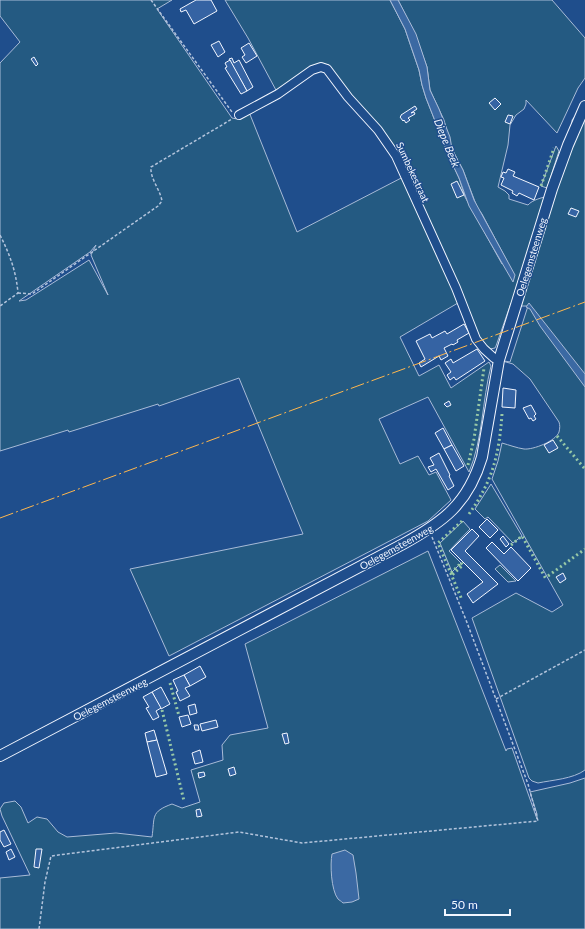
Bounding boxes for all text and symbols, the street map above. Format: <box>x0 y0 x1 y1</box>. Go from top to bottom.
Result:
water label: Diepe Beek <box>432 117 463 170</box>
street label: Sumbekestraat <box>394 140 432 204</box>
street label: Oelegemsteenweg <box>513 216 549 298</box>
street label: Oelegemsteenweg <box>357 522 435 572</box>
street label: Oelegemsteenweg <box>71 675 149 723</box>
scale bar <box>445 891 510 917</box>
text: 50 m <box>451 897 478 912</box>

